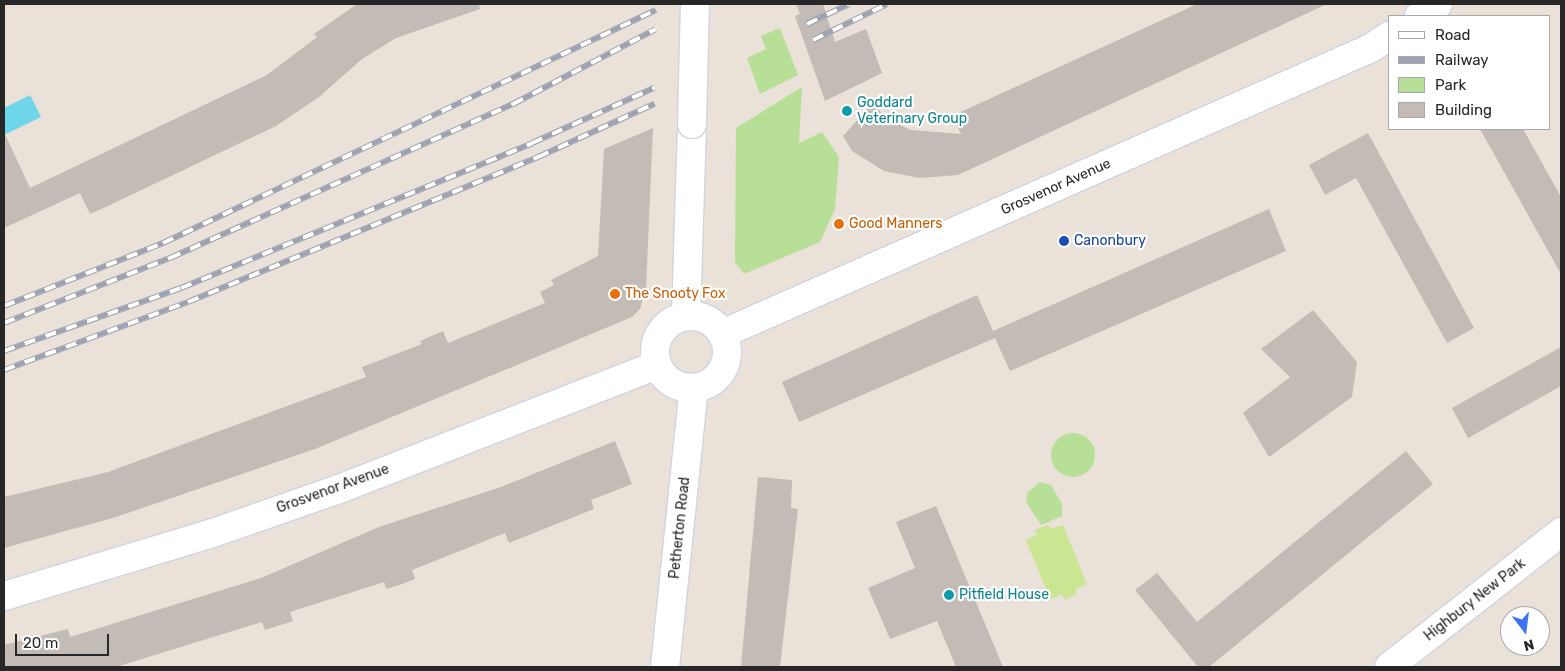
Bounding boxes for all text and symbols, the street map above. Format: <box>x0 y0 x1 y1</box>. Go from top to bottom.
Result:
legend <box>1388 15 1550 130</box>
text: Road <box>1435 26 1471 44</box>
text: Railway <box>1435 51 1489 69</box>
text: Park <box>1435 76 1466 94</box>
place label: Goddard Veterinary Group <box>857 95 967 128</box>
text: Building <box>1435 101 1492 119</box>
marker: Goddard Veterinary Group <box>841 105 853 117</box>
street label: Grosvenor Avenue <box>998 155 1114 219</box>
place label: Good Manners <box>849 216 942 232</box>
marker: Good Manners <box>833 218 845 230</box>
place label: Canonbury <box>1074 233 1146 249</box>
marker: Canonbury <box>1058 235 1070 247</box>
place label: The Snooty Fox <box>625 286 726 302</box>
marker: The Snooty Fox <box>609 288 621 300</box>
street label: Grosvenor Avenue <box>274 461 392 517</box>
street label: Petherton Road <box>666 476 694 580</box>
street label: Highbury New Park <box>1421 555 1529 645</box>
place label: Pitfield House <box>959 587 1049 603</box>
marker: Pitfield House <box>943 589 955 601</box>
north arrow <box>1500 606 1550 656</box>
scale bar <box>18 624 111 656</box>
text: 20 m <box>23 634 58 652</box>

